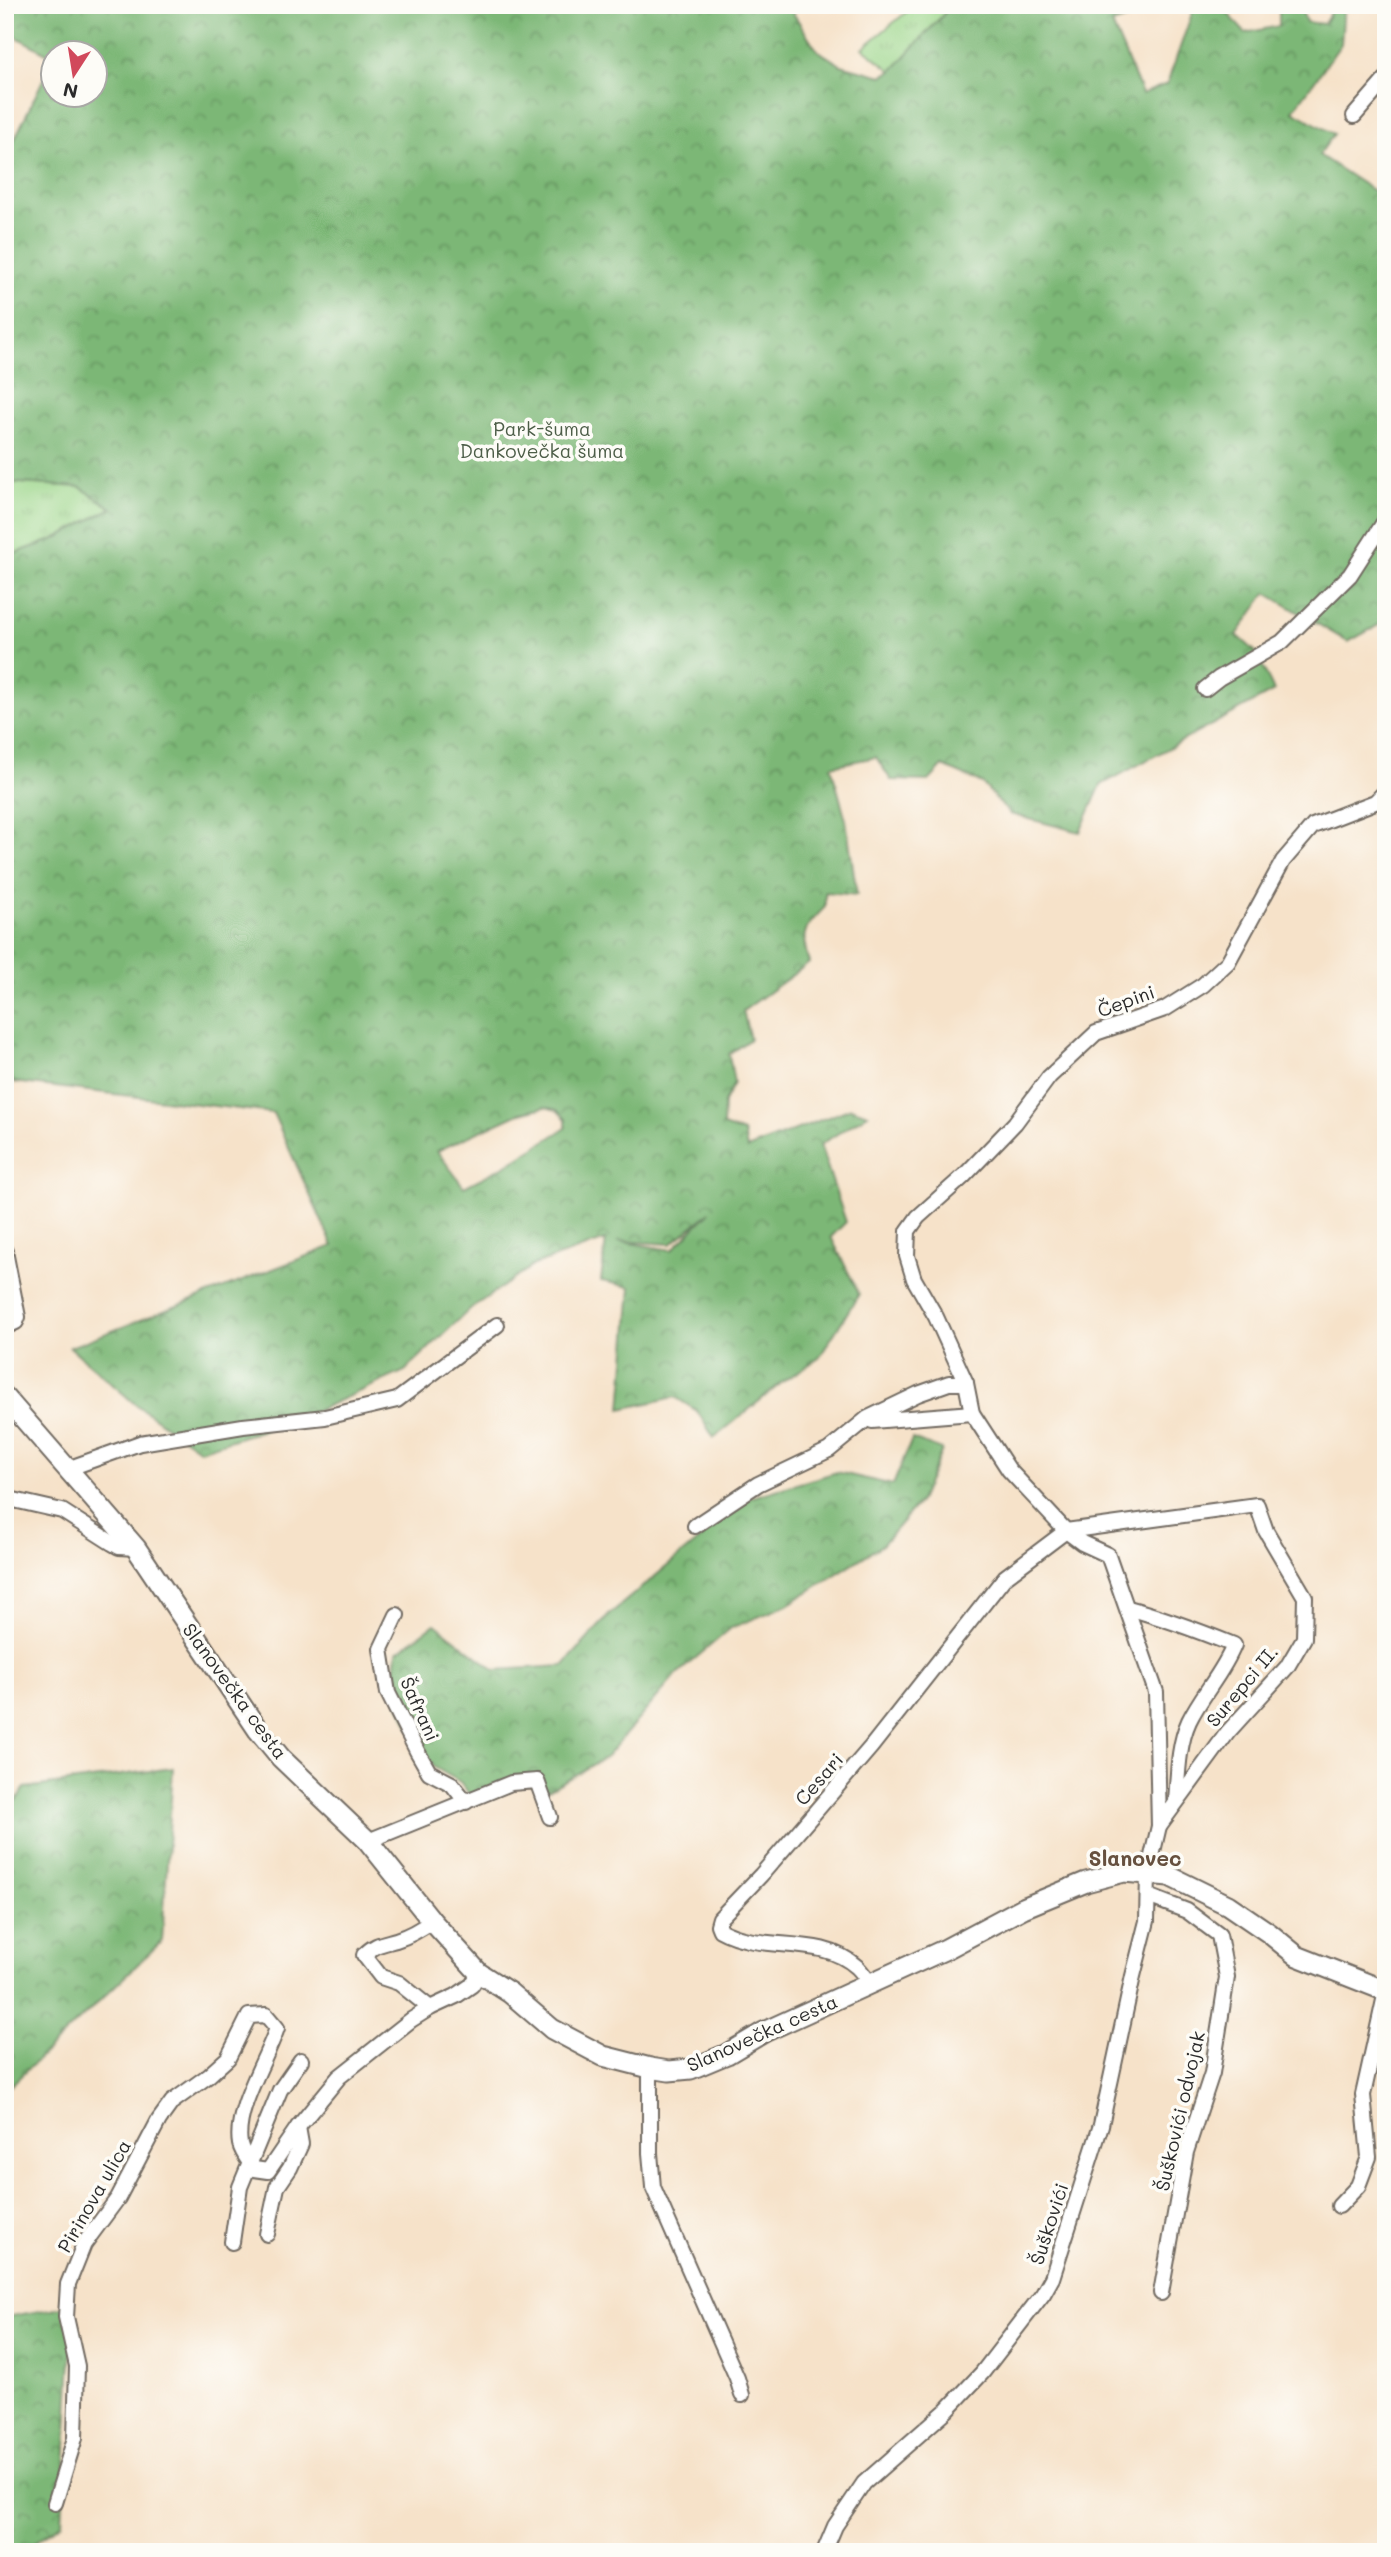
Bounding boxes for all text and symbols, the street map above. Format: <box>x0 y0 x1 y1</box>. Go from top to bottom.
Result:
north arrow <box>38 38 108 108</box>
text: N <box>61 77 80 105</box>
park label: Park-šuma Dankovečka šuma <box>460 416 624 463</box>
street label: Čepini <box>1094 979 1158 1022</box>
street label: Slanovečka cesta <box>178 1618 293 1764</box>
street label: Surepci II. <box>1200 1640 1283 1732</box>
street label: Šafrani <box>395 1673 446 1745</box>
street label: Cesari <box>789 1747 848 1810</box>
district label: Slanovec <box>1089 1844 1181 1871</box>
street label: Slanovečka cesta <box>683 1988 841 2077</box>
street label: Šuškovići odvojak <box>1149 2028 1210 2193</box>
street label: Pirinova ulica <box>51 2135 136 2257</box>
street label: Šuškovići <box>1024 2180 1073 2268</box>

